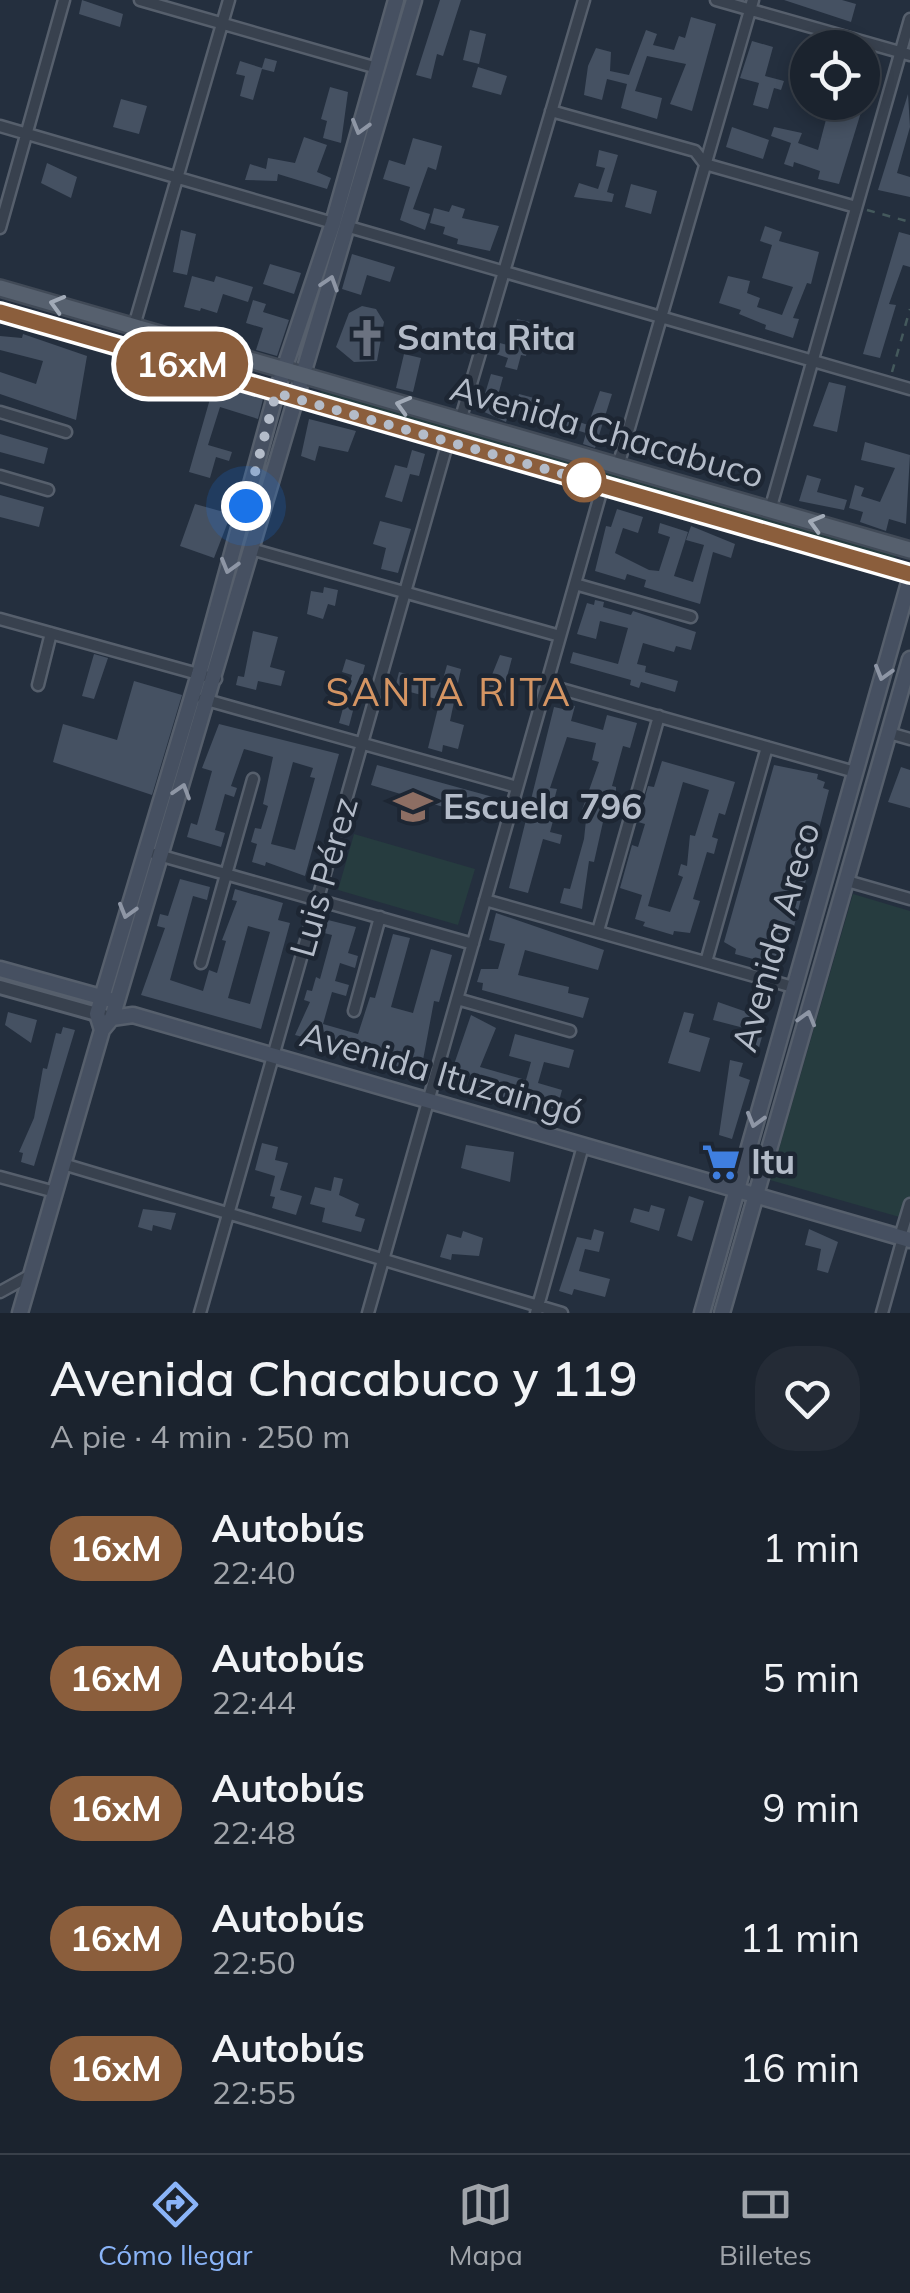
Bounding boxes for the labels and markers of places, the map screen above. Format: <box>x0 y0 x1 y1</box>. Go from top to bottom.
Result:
place label: Santa Rita <box>397 315 576 359</box>
church icon: Santa Rita <box>346 317 388 359</box>
unlabelled marker <box>563 459 605 501</box>
place label: Escuela 796 <box>443 784 642 828</box>
school or university icon: Escuela 796 <box>392 786 434 828</box>
place label: Itu <box>751 1139 795 1183</box>
supermarket icon: Itu <box>700 1141 742 1183</box>

